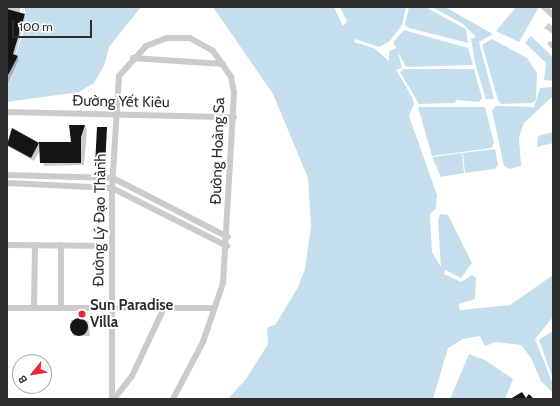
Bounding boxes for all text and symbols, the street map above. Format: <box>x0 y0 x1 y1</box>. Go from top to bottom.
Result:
scale bar <box>14 12 94 38</box>
text: 100 m <box>19 19 53 34</box>
street label: Đường Yết Kiêu <box>72 92 170 112</box>
street label: Đường Hoàng Sa <box>207 97 229 205</box>
street label: Đường Lý Đạo Thành <box>90 153 110 287</box>
place label: Sun Paradise Villa <box>90 296 173 331</box>
marker: Sun Paradise Villa <box>77 309 87 319</box>
north arrow <box>12 354 52 394</box>
text: B <box>15 373 30 386</box>

